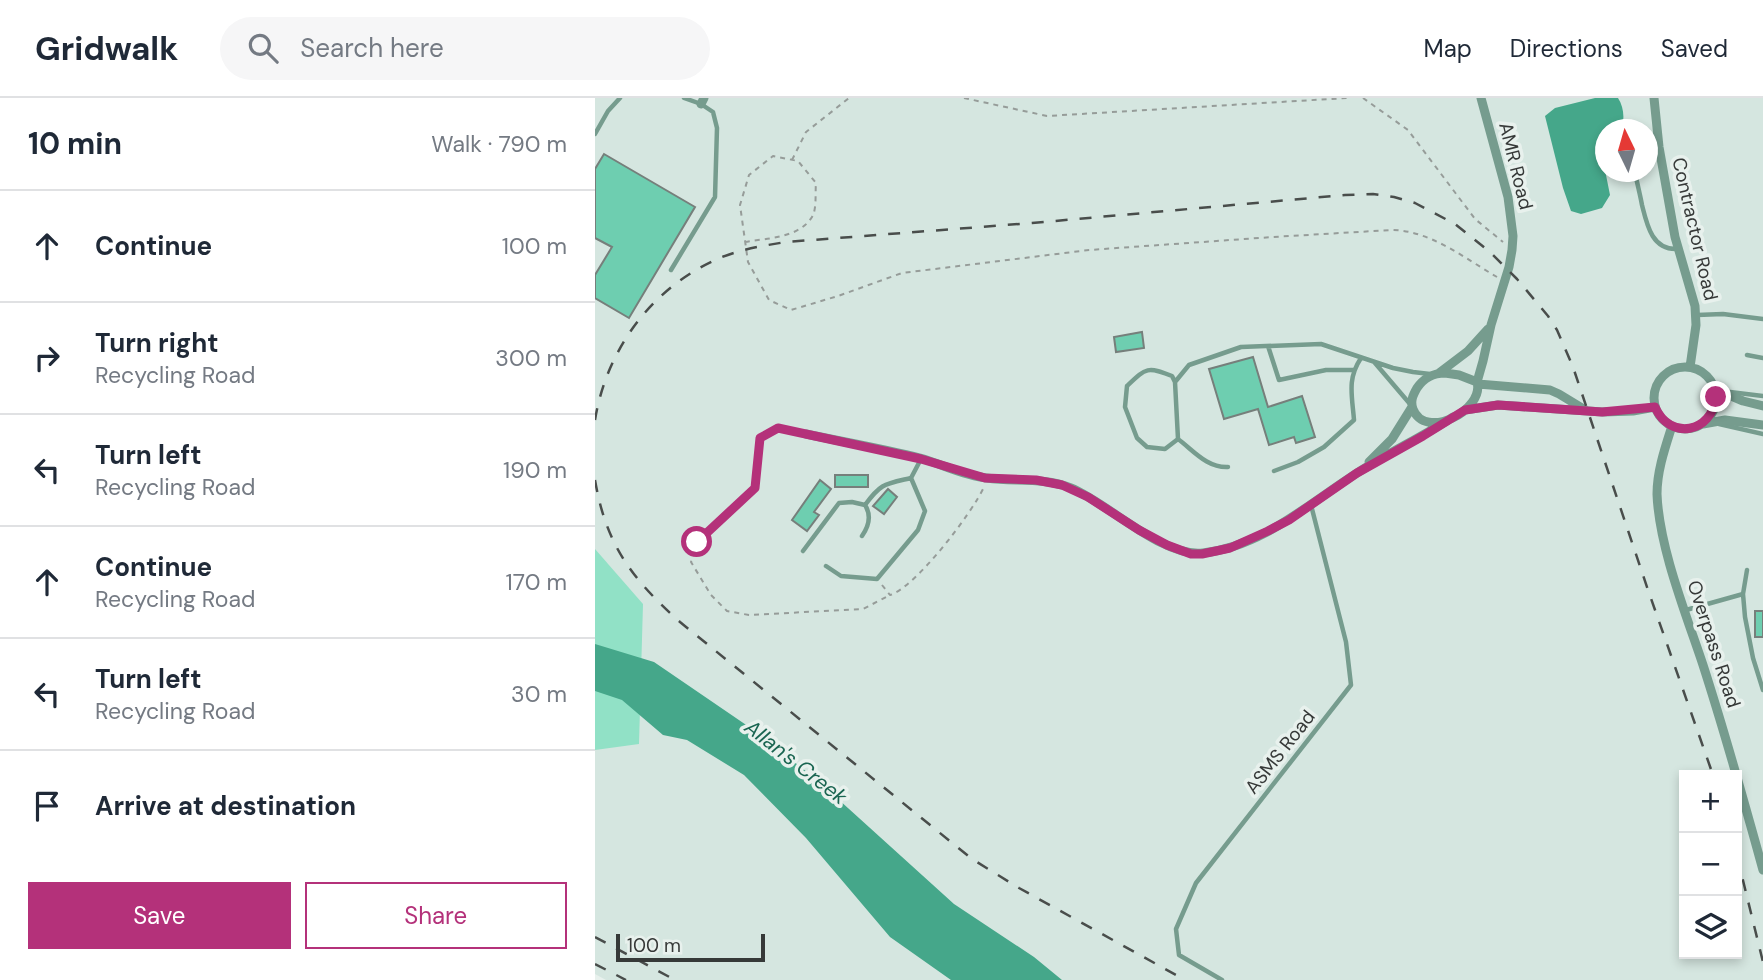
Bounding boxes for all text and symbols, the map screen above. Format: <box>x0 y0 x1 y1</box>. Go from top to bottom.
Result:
search box <box>220 17 710 80</box>
text: Gridwalk <box>35 27 178 70</box>
icon: search <box>244 29 282 67</box>
text: Search here <box>300 31 444 65</box>
text: Map <box>1424 33 1472 64</box>
text: Directions <box>1510 33 1623 64</box>
text: Saved <box>1661 33 1728 64</box>
north arrow <box>1595 119 1658 182</box>
street label: AMR Road <box>1493 120 1539 212</box>
text: 10 min <box>28 124 122 163</box>
text: Walk · 790 m <box>431 129 567 159</box>
street label: Contractor Road <box>1666 155 1724 303</box>
icon: ahead <box>28 227 66 265</box>
text: Continue <box>95 229 212 263</box>
text: 100 m <box>502 231 567 261</box>
text: Turn right <box>95 326 219 360</box>
icon: right <box>28 339 66 377</box>
text: 300 m <box>495 343 567 373</box>
text: Recycling Road <box>95 360 255 390</box>
route end <box>1700 381 1731 412</box>
text: Turn left <box>95 438 202 472</box>
icon: left <box>28 451 66 489</box>
text: 190 m <box>503 455 567 485</box>
text: Recycling Road <box>95 472 255 502</box>
route start <box>681 526 712 557</box>
text: Continue <box>95 550 212 584</box>
icon: ahead <box>28 563 66 601</box>
text: 170 m <box>506 567 567 597</box>
street label: Overpass Road <box>1682 577 1746 711</box>
text: Recycling Road <box>95 584 255 614</box>
text: Turn left <box>95 662 202 696</box>
icon: left <box>28 675 66 713</box>
text: 30 m <box>511 679 567 709</box>
text: Recycling Road <box>95 696 255 726</box>
street label: ASMS Road <box>1239 705 1321 799</box>
water label: Allan's Creek <box>738 712 853 811</box>
map controls <box>1679 770 1742 959</box>
button: + <box>1679 770 1742 833</box>
icon: arrive <box>28 787 66 825</box>
text: Arrive at destination <box>95 789 356 823</box>
button: − <box>1679 833 1742 896</box>
button: Save <box>28 882 291 949</box>
button: Share <box>305 882 567 949</box>
button: layers <box>1679 896 1742 959</box>
scale bar <box>616 931 765 963</box>
text: 100 m <box>627 933 681 958</box>

